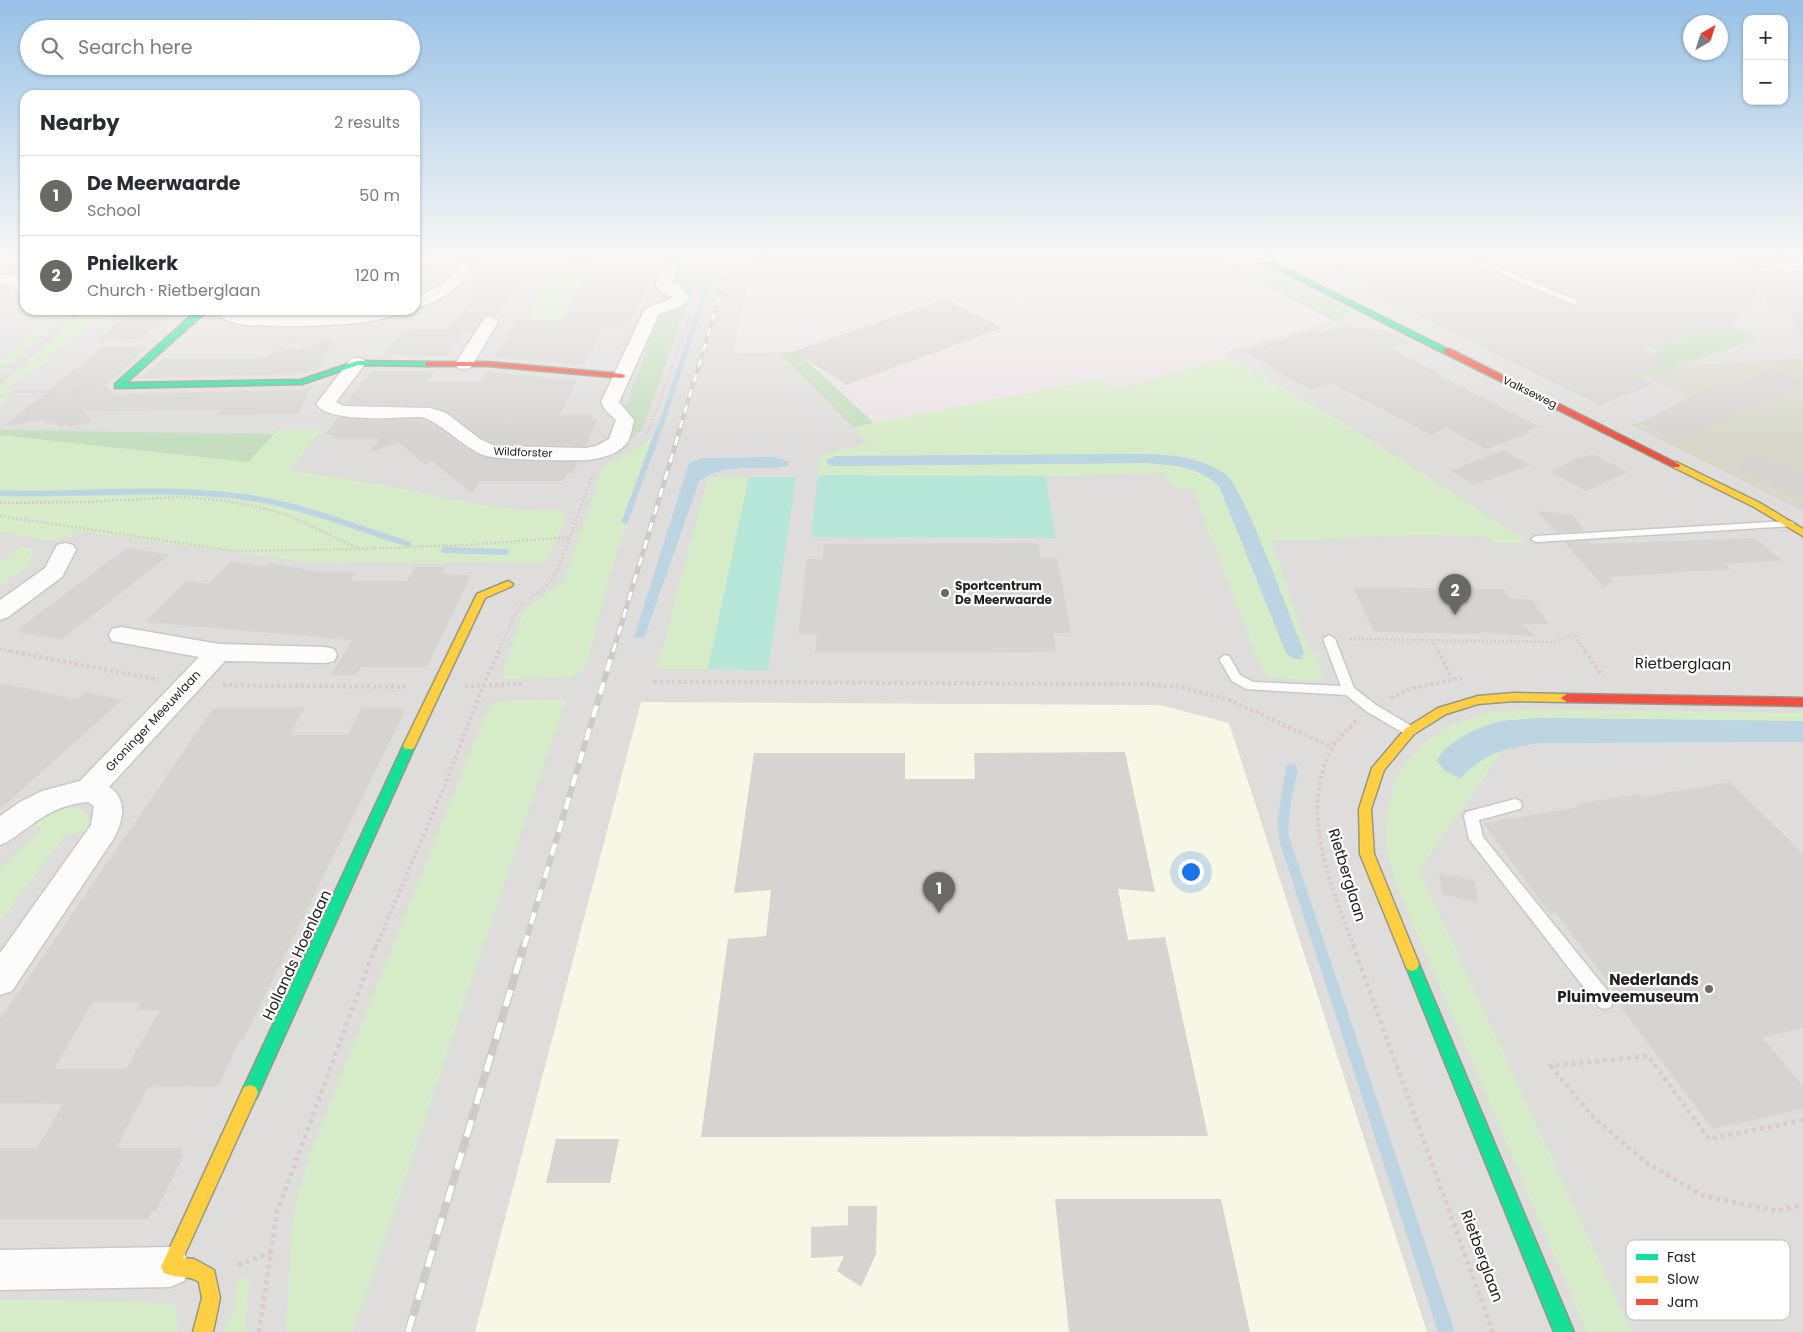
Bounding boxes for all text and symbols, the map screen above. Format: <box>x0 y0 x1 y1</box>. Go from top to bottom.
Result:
north arrow <box>1683 15 1728 60</box>
map controls <box>1743 15 1788 105</box>
button: + <box>1743 15 1788 60</box>
search box <box>20 20 420 75</box>
icon: search <box>38 34 66 62</box>
text: Search here <box>78 34 192 61</box>
button: − <box>1743 60 1788 105</box>
text: Nearby <box>40 108 120 137</box>
text: 2 results <box>334 111 400 134</box>
text: De Meerwaarde <box>87 170 241 197</box>
text: 1 <box>53 184 59 207</box>
text: 50 m <box>359 184 400 207</box>
text: School <box>87 199 141 222</box>
text: Pnielkerk <box>87 250 178 277</box>
text: 2 <box>51 264 61 287</box>
text: 120 m <box>355 264 400 287</box>
text: Church · Rietberglaan <box>87 279 260 302</box>
street label: Valkseweg <box>1500 372 1560 412</box>
street label: Wildforster <box>493 443 553 461</box>
pin: 2 <box>1439 574 1471 615</box>
place label: Sportcentrum De Meerwaarde <box>955 577 1053 608</box>
marker: Sportcentrum De Meerwaarde <box>939 587 951 599</box>
street label: Rietberglaan <box>1635 652 1731 675</box>
street label: Groninger Meeuwlaan <box>101 666 204 775</box>
street label: Rietberglaan <box>1323 826 1372 924</box>
your location <box>1178 859 1204 885</box>
pin: 1 <box>923 872 955 913</box>
street label: Hollands Hoenlaan <box>257 886 336 1023</box>
place label: Nederlands Pluimveemuseum <box>1557 969 1699 1007</box>
marker: Nederlands Pluimveemuseum <box>1703 983 1715 995</box>
street label: Rietberglaan <box>1456 1207 1509 1305</box>
legend <box>1626 1240 1790 1320</box>
text: Fast <box>1667 1247 1696 1267</box>
text: Slow <box>1667 1269 1700 1289</box>
text: Jam <box>1667 1292 1698 1312</box>

